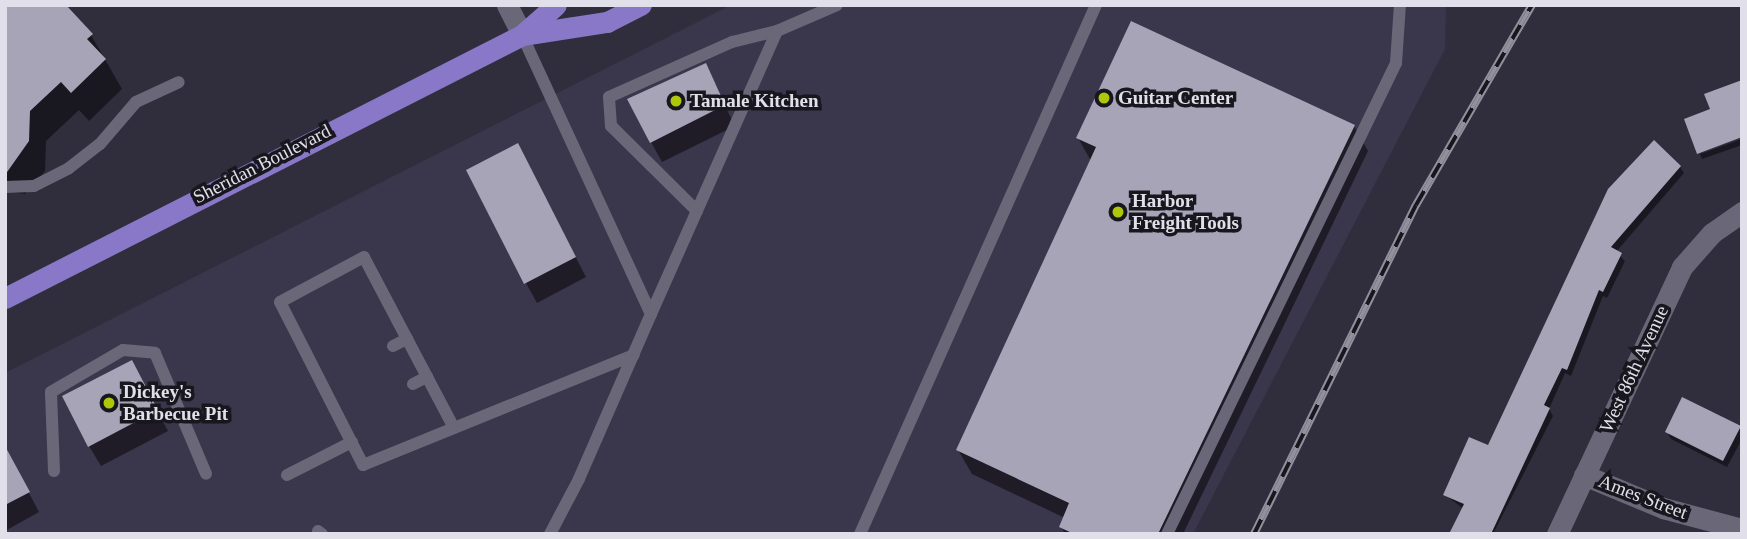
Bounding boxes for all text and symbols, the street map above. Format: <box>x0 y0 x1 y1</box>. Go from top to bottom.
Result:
place label: Guitar Center <box>1118 87 1234 109</box>
place label: Tamale Kitchen <box>690 90 819 112</box>
marker: Guitar Center <box>1096 90 1112 106</box>
marker: Tamale Kitchen <box>668 93 684 109</box>
street label: Sheridan Boulevard <box>189 119 335 209</box>
place label: Harbor Freight Tools <box>1132 190 1239 234</box>
marker: Harbor Freight Tools <box>1110 204 1126 220</box>
street label: West 86th Avenue <box>1594 301 1674 437</box>
place label: Dickey's Barbecue Pit <box>123 381 228 425</box>
marker: Dickey's Barbecue Pit <box>101 395 117 411</box>
street label: Ames Street <box>1595 470 1691 524</box>

